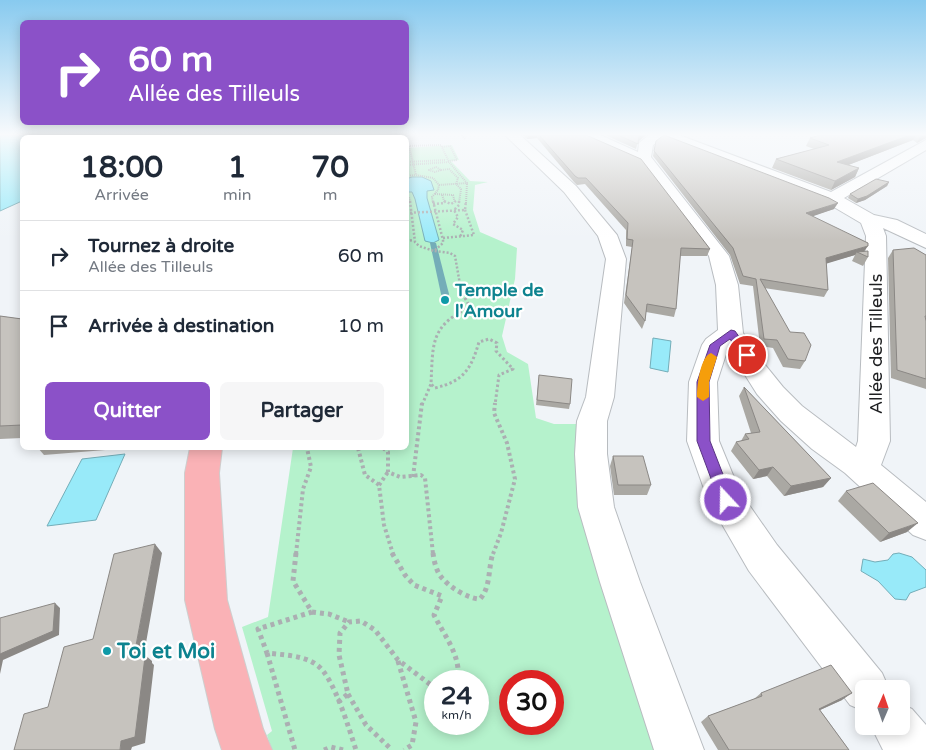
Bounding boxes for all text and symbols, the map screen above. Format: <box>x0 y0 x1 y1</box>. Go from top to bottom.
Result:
text: 60 m <box>128 39 213 81</box>
icon: right <box>45 40 110 105</box>
text: Allée des Tilleuls <box>128 81 300 107</box>
text: 18:00 <box>80 149 163 186</box>
text: 1 <box>228 149 247 186</box>
text: 70 <box>311 149 349 186</box>
text: Arrivée <box>94 185 149 205</box>
text: min <box>223 185 251 205</box>
text: m <box>323 185 338 205</box>
text: Tournez à droite <box>88 235 234 257</box>
icon: right <box>45 242 73 270</box>
text: 60 m <box>338 245 384 267</box>
text: Allée des Tilleuls <box>88 257 213 277</box>
street label: Allée des Tilleuls <box>865 274 887 414</box>
place label: Temple de l'Amour <box>454 279 544 322</box>
marker: Temple de l'Amour <box>439 294 451 306</box>
icon: arrive <box>45 312 73 340</box>
text: Arrivée à destination <box>88 315 274 337</box>
text: 10 m <box>338 315 384 337</box>
pin <box>726 334 768 376</box>
icon: arrive <box>733 341 761 369</box>
button: Quitter <box>45 382 210 440</box>
button: Partager <box>220 382 384 440</box>
position arrow <box>699 473 751 525</box>
place label: Toi et Moi <box>116 639 215 664</box>
marker: Toi et Moi <box>101 645 113 657</box>
speed limit sign: 30 <box>499 670 564 735</box>
north arrow <box>855 680 910 735</box>
map controls <box>855 680 910 735</box>
text: 24 <box>441 681 472 711</box>
text: km/h <box>441 708 472 722</box>

